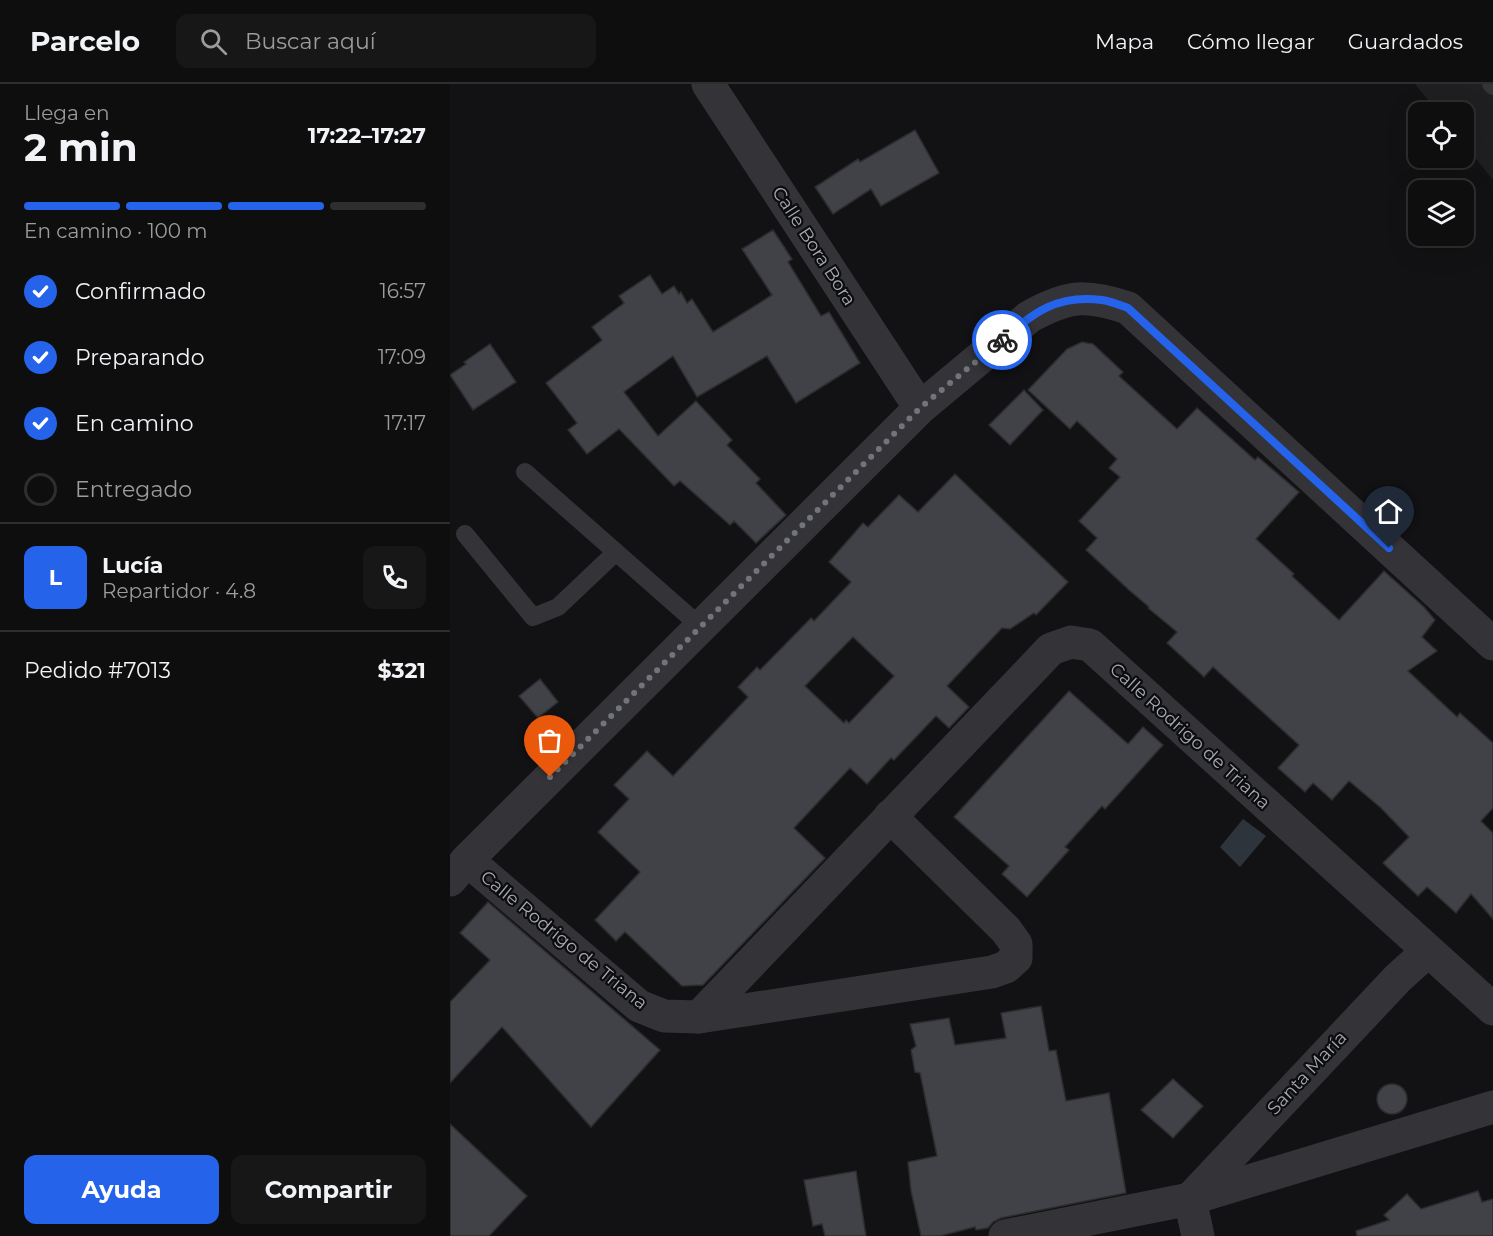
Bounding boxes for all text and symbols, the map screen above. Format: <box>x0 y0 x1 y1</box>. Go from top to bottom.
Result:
search box <box>176 14 596 68</box>
text: Parcelo <box>30 24 140 58</box>
icon: search <box>197 25 230 58</box>
text: Buscar aquí <box>245 28 376 55</box>
text: Mapa <box>1095 29 1154 54</box>
text: Cómo llegar <box>1187 29 1315 54</box>
text: Guardados <box>1348 29 1463 54</box>
text: Llega en <box>24 101 110 125</box>
map controls <box>1408 102 1474 246</box>
button: locate <box>1408 102 1474 168</box>
text: 17:22–17:27 <box>308 122 426 149</box>
text: 2 min <box>24 123 138 171</box>
button: layers <box>1408 180 1474 246</box>
street label: Calle Bora Bora <box>767 182 861 310</box>
text: En camino · 100 m <box>24 219 208 243</box>
icon: check <box>24 275 57 308</box>
text: Confirmado <box>75 278 206 305</box>
text: 16:57 <box>380 279 426 303</box>
courier <box>972 310 1032 370</box>
icon: bike <box>986 324 1019 357</box>
icon: check <box>24 341 57 374</box>
text: Preparando <box>75 344 204 371</box>
text: 17:09 <box>378 345 426 369</box>
icon: check <box>24 407 57 440</box>
text: En camino <box>75 410 194 437</box>
text: 17:17 <box>384 411 426 435</box>
text: Entregado <box>75 476 192 503</box>
pin <box>1363 486 1414 548</box>
icon: home <box>1372 495 1405 528</box>
button: phone <box>363 546 426 609</box>
text: Lucía <box>102 552 163 579</box>
text: L <box>49 564 62 591</box>
text: Repartidor · 4.8 <box>102 579 256 603</box>
text: Pedido #7013 <box>24 657 171 684</box>
text: $321 <box>378 657 426 684</box>
street label: Calle Rodrigo de Triana <box>1105 658 1275 814</box>
pin <box>524 715 575 777</box>
icon: bag <box>533 724 566 757</box>
street label: Calle Rodrigo de Triana <box>476 866 652 1014</box>
street label: Santa María <box>1263 1027 1351 1119</box>
button: Ayuda <box>24 1155 219 1224</box>
button: Compartir <box>231 1155 426 1224</box>

